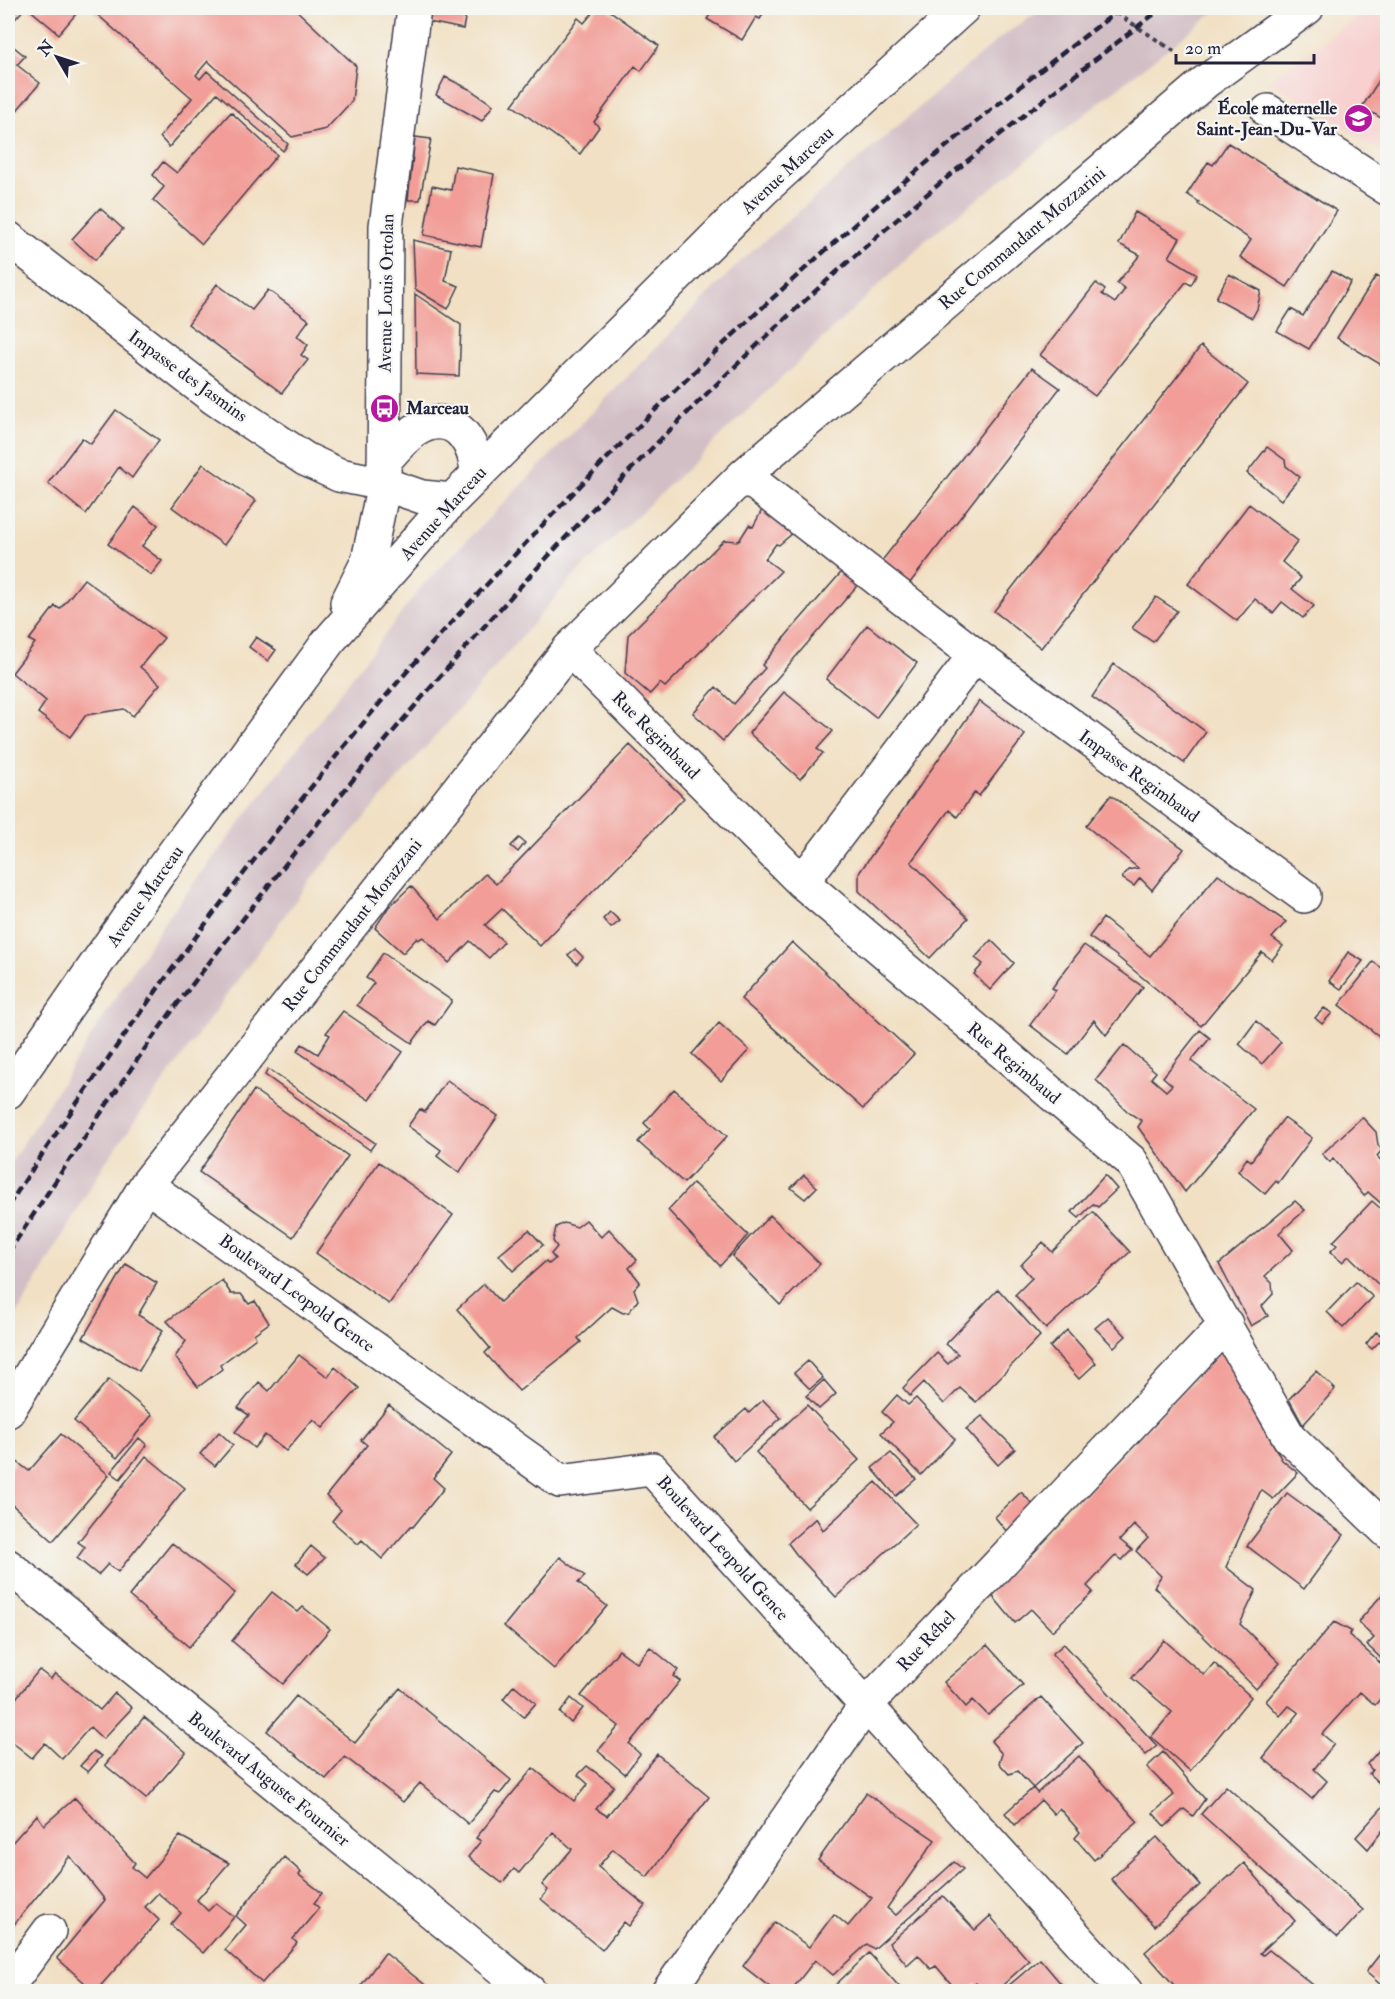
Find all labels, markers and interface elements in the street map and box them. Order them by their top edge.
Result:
north arrow [27,27,87,87]
scale bar [1176,27,1314,65]
text: N [33,36,59,61]
text: 20 m [1185,37,1221,60]
place label: École maternelle Saint-Jean-Du-Var [1196,96,1337,141]
school or university icon: École maternelle Saint-Jean-Du-Var [1342,102,1374,134]
street label: Avenue Marceau [735,121,839,220]
street label: Rue Commandant Mozzarini [934,162,1111,315]
street label: Avenue Louis Ortolan [374,213,399,374]
street label: Impasse des Jasmins [123,325,252,428]
bus stop icon: Marceau [369,392,401,424]
place label: Marceau [405,397,470,420]
street label: Avenue Marceau [394,462,492,566]
street label: Rue Regimbaud [607,686,705,784]
street label: Impasse Regimbaud [1074,725,1204,828]
street label: Rue Commandant Morazzani [278,834,427,1017]
street label: Avenue Marceau [101,841,189,952]
street label: Rue Regimbaud [962,1017,1065,1109]
street label: Boulevard Leopold Gence [214,1229,379,1358]
street label: Boulevard Leopold Gence [652,1471,794,1626]
street label: Rue Réhel [892,1606,961,1677]
street label: Boulevard Auguste Fournier [183,1707,355,1852]

